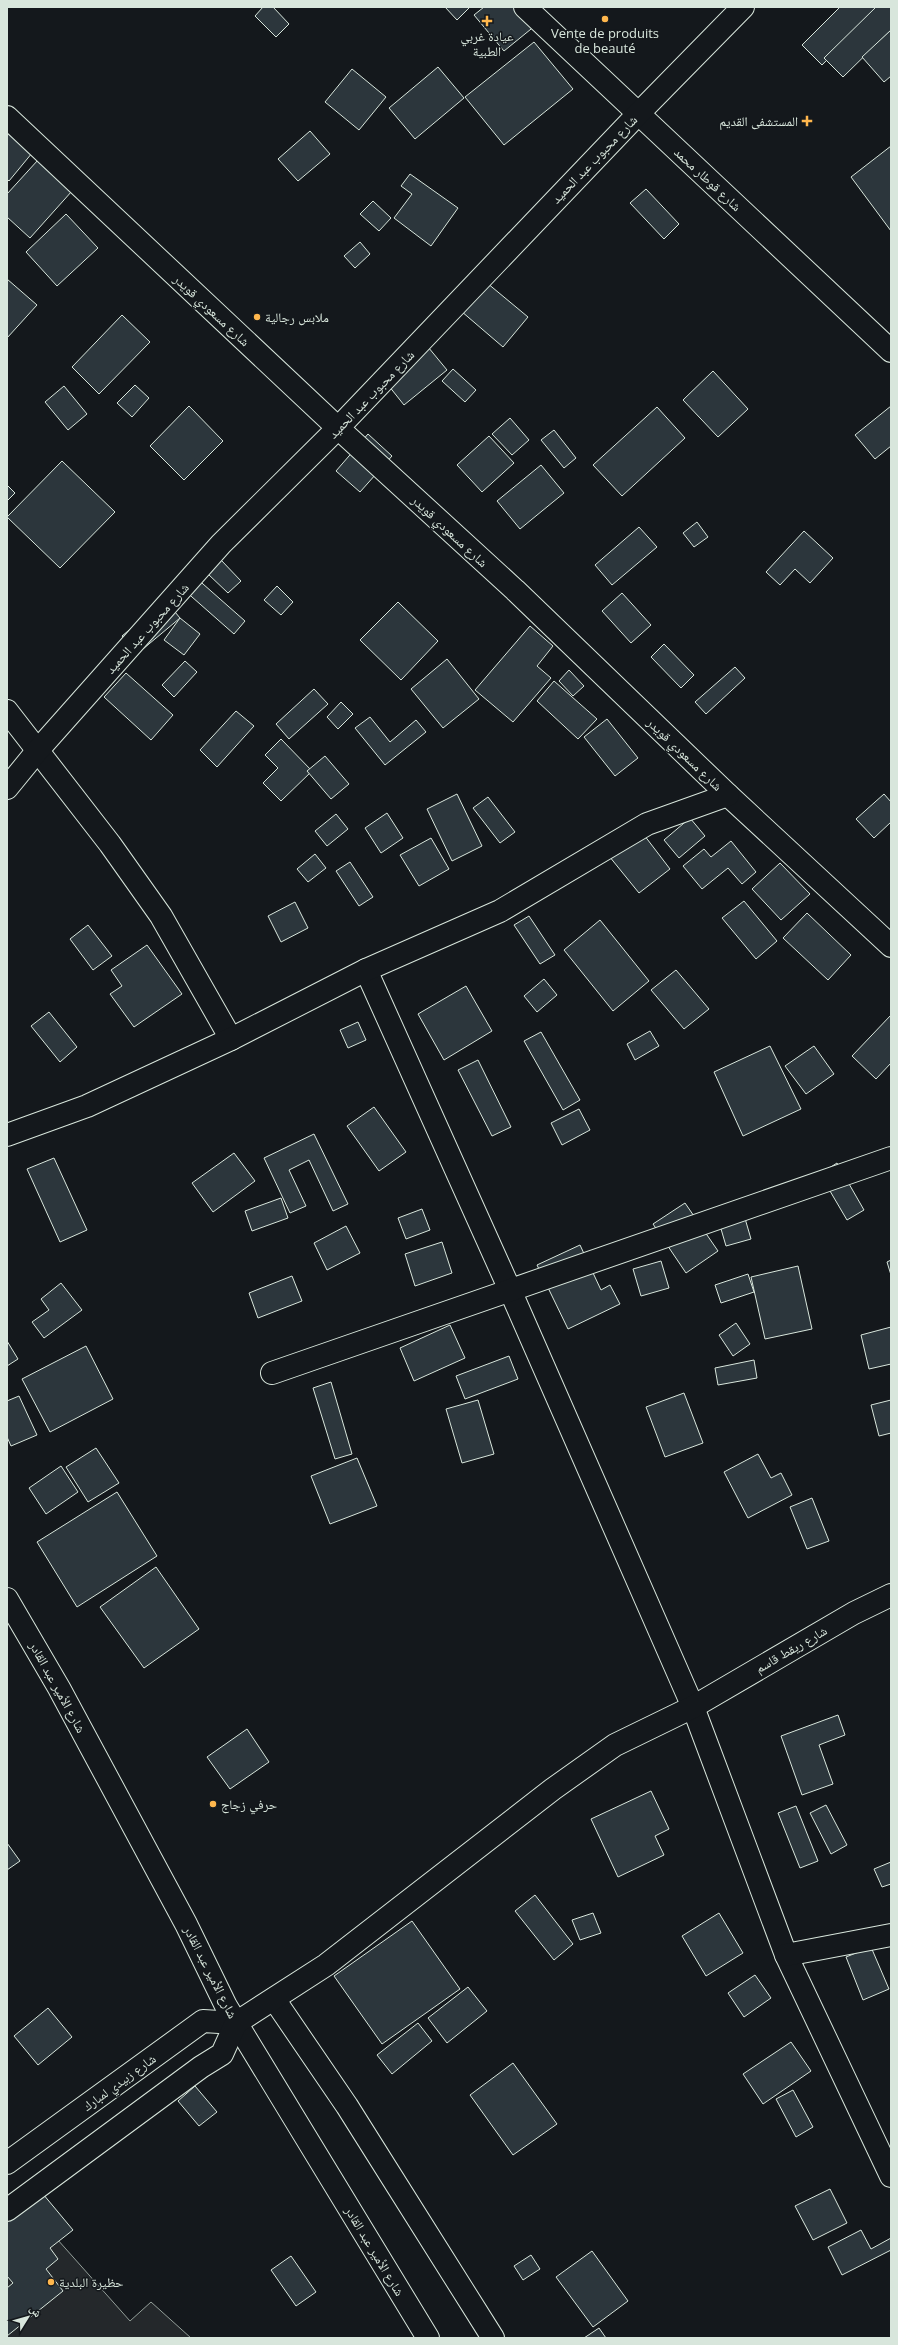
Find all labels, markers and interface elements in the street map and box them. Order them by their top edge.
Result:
marker: Vente de produits de beauté [600,14,610,24]
marker: عيادة غربي الطبية [481,15,493,27]
place label: Vente de produits de beauté [551,24,659,57]
place label: عيادة غربي الطبية [461,27,514,60]
street label: شارع محبوب عبد الحميد [547,111,642,208]
place label: المستشفى القديم [719,112,798,130]
marker: المستشفى القديم [801,115,813,127]
street label: شارع قوطار محمد [670,143,746,216]
street label: شارع مسعودي قويدر [168,269,254,352]
place label: ملابس رجالية [265,308,329,326]
marker: ملابس رجالية [252,312,262,322]
street label: شارع محبوب عبد الحميد [324,346,419,443]
street label: شارع مسعودي قويدر [406,490,492,573]
street label: شارع محبوب عبد الحميد [101,579,193,678]
street label: شارع مسعودي قويدر [641,713,727,796]
street label: شارع ريقط قاسم [752,1621,831,1678]
street label: شارع الأمير عبد القادر [24,1637,91,1736]
place label: حرفي زجاج [221,1795,277,1815]
marker: حرفي زجاج [208,1799,218,1809]
street label: شارع الأمير عبد القادر [179,1922,242,2022]
street label: شارع زبيدي لمبارك [79,2049,161,2117]
street label: شارع الأمير عبد القادر [340,2202,409,2300]
place label: حظيرة البلدية [59,2273,123,2291]
marker: حظيرة البلدية [46,2277,56,2287]
north arrow [8,2297,48,2337]
text: ش [26,2302,46,2321]

